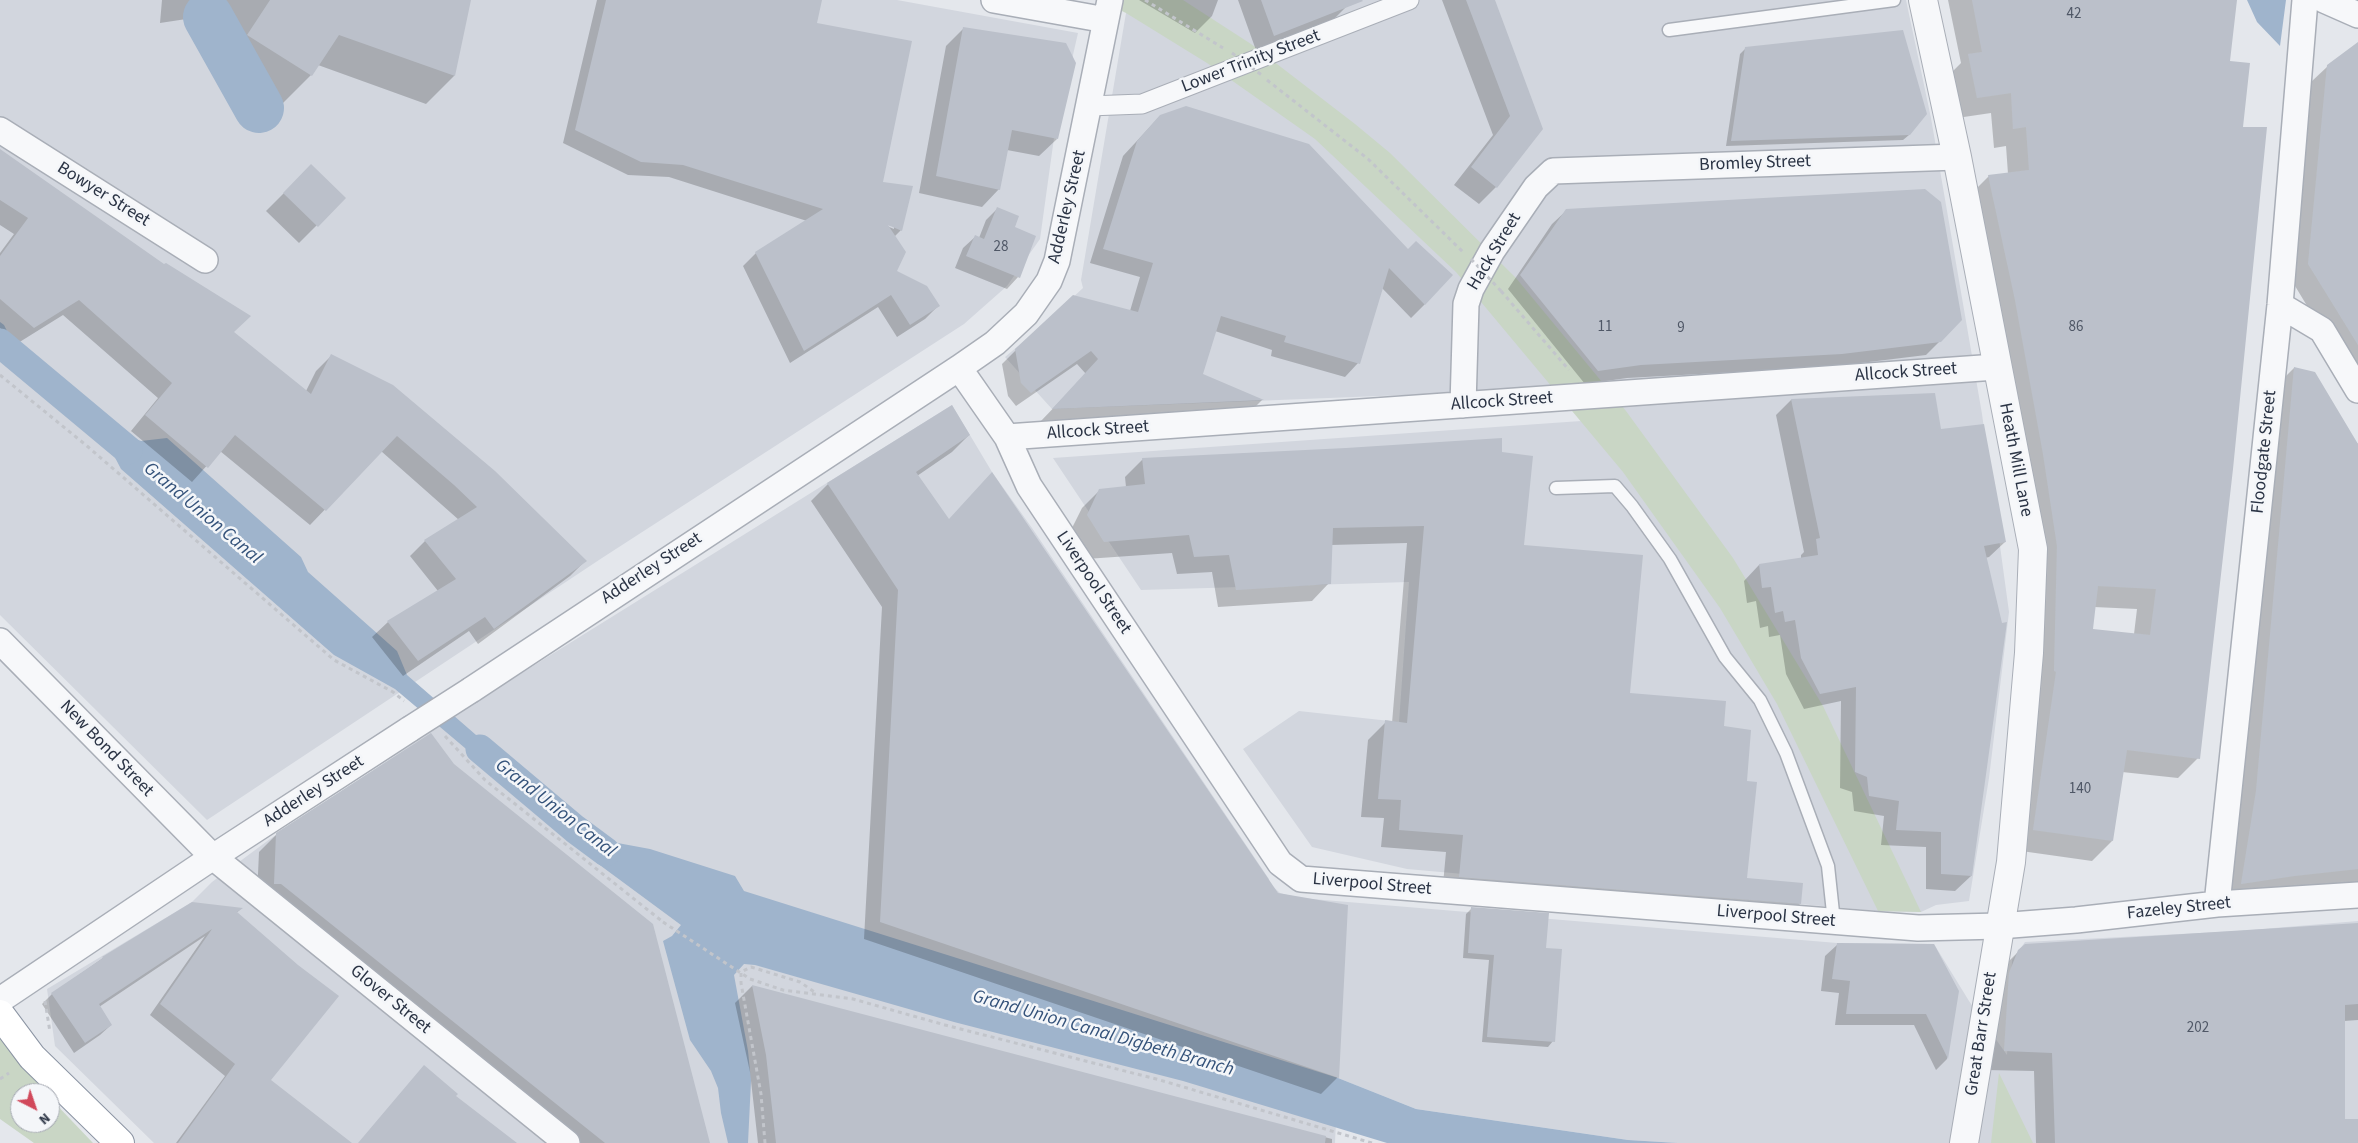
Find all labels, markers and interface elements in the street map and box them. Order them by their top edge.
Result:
house number: 42 [2067,6,2081,24]
street label: Lower Trinity Street [1179,26,1323,98]
street label: Adderley Street [1044,148,1092,266]
street label: Bromley Street [1699,151,1811,177]
street label: Bowyer Street [53,158,153,232]
street label: Hack Street [1463,209,1527,295]
house number: 28 [994,239,1008,257]
house number: 11 [1598,319,1612,337]
house number: 86 [2069,319,2083,337]
house number: 9 [1677,320,1685,338]
street label: Allcock Street [1854,359,1958,387]
street label: Allcock Street [1450,388,1554,416]
street label: Floodgate Street [2248,389,2282,515]
street label: Heath Mill Lane [1993,401,2037,519]
street label: Allcock Street [1046,417,1150,445]
water label: Grand Union Canal [138,458,266,570]
street label: Liverpool Street [1051,527,1135,639]
street label: Adderley Street [598,528,706,610]
street label: New Bond Street [54,696,158,802]
street label: Adderley Street [260,751,368,833]
water label: Grand Union Canal [490,755,620,863]
house number: 140 [2069,781,2091,799]
street label: Liverpool Street [1312,869,1432,901]
street label: Fazeley Street [2126,893,2232,925]
street label: Liverpool Street [1716,901,1836,933]
street label: Glover Street [345,961,435,1039]
street label: Great Barr Street [1962,970,2002,1098]
water label: Grand Union Canal Digbeth Branch [970,986,1236,1082]
house number: 202 [2187,1020,2209,1038]
north arrow [10,1083,60,1133]
text: N [34,1108,54,1129]

